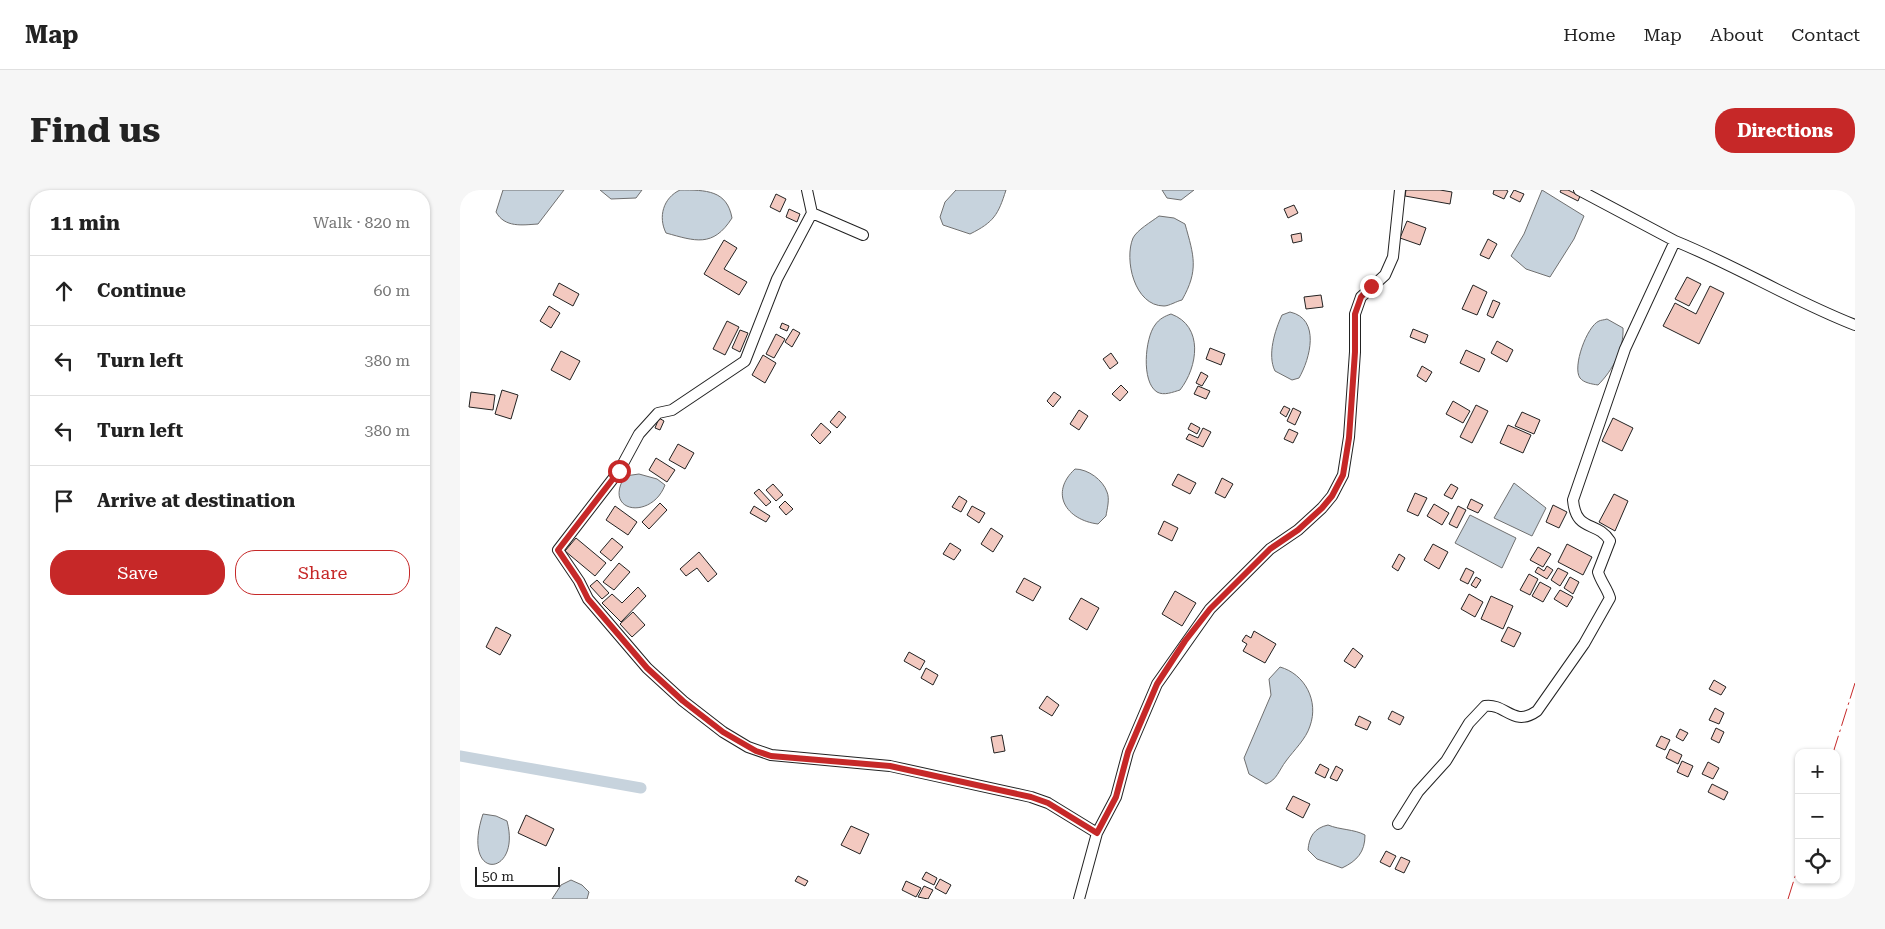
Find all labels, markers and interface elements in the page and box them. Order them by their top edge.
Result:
text: Map [25,21,79,49]
text: Home [1563,24,1615,45]
text: Map [1643,24,1682,45]
text: About [1710,24,1763,45]
text: Contact [1791,24,1860,45]
button: Directions [1715,108,1855,153]
text: Find us [30,110,160,151]
text: 11 min [50,211,120,235]
text: Walk · 820 m [313,213,410,232]
route end [1360,275,1383,298]
icon: ahead [50,277,78,305]
text: Continue [97,279,186,302]
text: 60 m [373,281,410,300]
icon: left [50,347,78,375]
text: Turn left [97,349,183,372]
text: 380 m [364,351,410,370]
icon: left [50,417,78,445]
text: Turn left [97,419,183,442]
text: 380 m [364,421,410,440]
route start [608,460,631,483]
icon: arrive [50,487,78,515]
text: Arrive at destination [97,489,295,512]
button: Save [50,550,225,595]
button: Share [235,550,410,595]
map controls [1795,749,1840,884]
button: + [1795,749,1840,794]
button: − [1795,794,1840,839]
button: locate [1795,839,1840,884]
scale bar [475,864,560,887]
text: 50 m [482,868,514,884]

